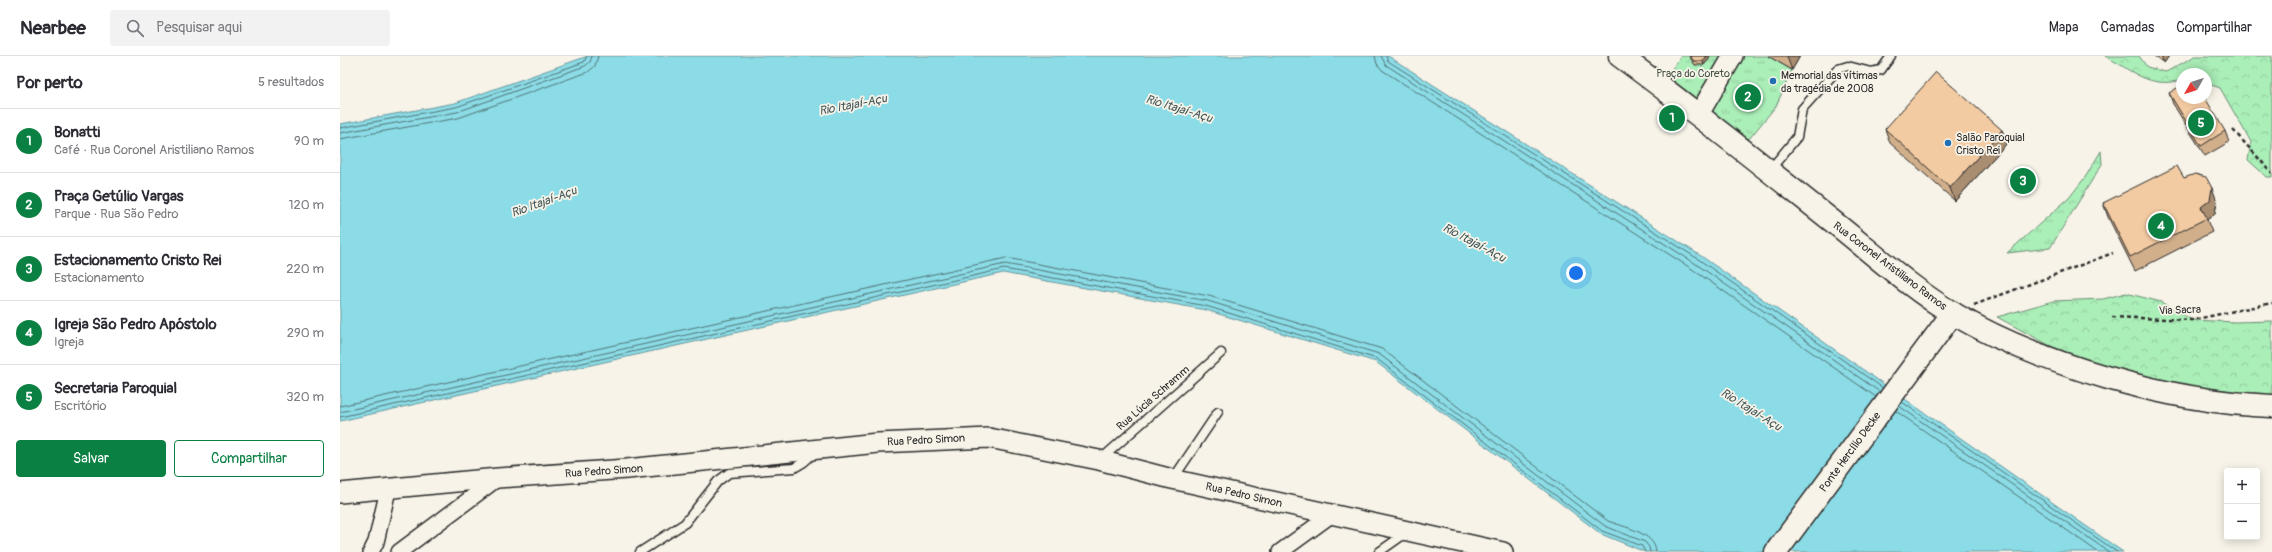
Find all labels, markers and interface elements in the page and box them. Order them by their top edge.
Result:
search box [110,10,390,46]
text: Nearbee [20,16,86,40]
icon: search [124,17,146,39]
text: Pesquisar aqui [156,18,242,37]
text: Mapa [2049,19,2078,36]
text: Camadas [2100,19,2154,36]
text: Compartilhar [2176,19,2252,36]
park label: Praça do Coreto [1656,67,1730,80]
north arrow [2176,68,2212,104]
place label: Memorial das vítimas da tragédia de 2008 [1781,69,1878,95]
text: Por perto [16,72,83,93]
text: 5 resultados [258,74,324,90]
marker: Memorial das vítimas da tragédia de 2008 [1768,76,1778,86]
pin: 2 [1735,82,1761,112]
water label: Rio Itajaí-Açu [818,91,889,119]
water label: Rio Itajaí-Açu [1144,92,1215,127]
pin: 1 [1659,103,1685,133]
pin: 5 [2188,108,2214,138]
text: Bonatti [54,123,100,142]
place label: Salão Paroquial Cristo Rei [1956,131,2025,157]
text: 1 [26,133,32,149]
text: 90 m [294,133,324,149]
marker: Salão Paroquial Cristo Rei [1943,138,1953,148]
text: Café · Rua Coronel Aristiliano Ramos [54,142,254,158]
pin: 3 [2010,166,2036,196]
water label: Rio Itajaí-Açu [509,183,580,221]
text: Praça Getúlio Vargas [54,187,184,206]
text: 2 [25,197,33,213]
text: 120 m [288,197,324,213]
text: Parque · Rua São Pedro [54,206,179,222]
pin: 4 [2148,211,2174,241]
street label: Rua Coronel Aristiliano Ramos [1831,219,1949,313]
water label: Rio Itajaí-Açu [1440,220,1509,266]
text: Estacionamento Cristo Rei [54,251,221,270]
text: 3 [25,261,33,277]
text: 220 m [286,261,324,277]
your location [1566,263,1586,283]
text: Estacionamento [54,270,144,286]
street label: Via Sacra [2159,303,2201,317]
text: Igreja São Pedro Apóstolo [54,315,217,334]
text: 4 [25,325,33,341]
text: 290 m [287,325,324,341]
text: Igreja [54,334,84,350]
street label: Rua Lúcia Schramm [1114,363,1192,433]
text: Secretaria Paroquial [54,379,177,398]
water label: Rio Itajaí-Açu [1718,385,1785,435]
text: 5 [25,389,33,405]
text: 320 m [286,389,324,405]
text: Escritório [54,398,106,414]
street label: Ponte Hercílio Decke [1817,409,1884,494]
street label: Rua Pedro Simon [887,431,965,449]
button: Salvar [16,440,166,477]
button: Compartilhar [174,440,324,477]
street label: Rua Pedro Simon [565,462,643,480]
map controls [2224,468,2260,540]
button: + [2224,468,2260,504]
street label: Rua Pedro Simon [1204,480,1284,510]
button: − [2224,504,2260,540]

